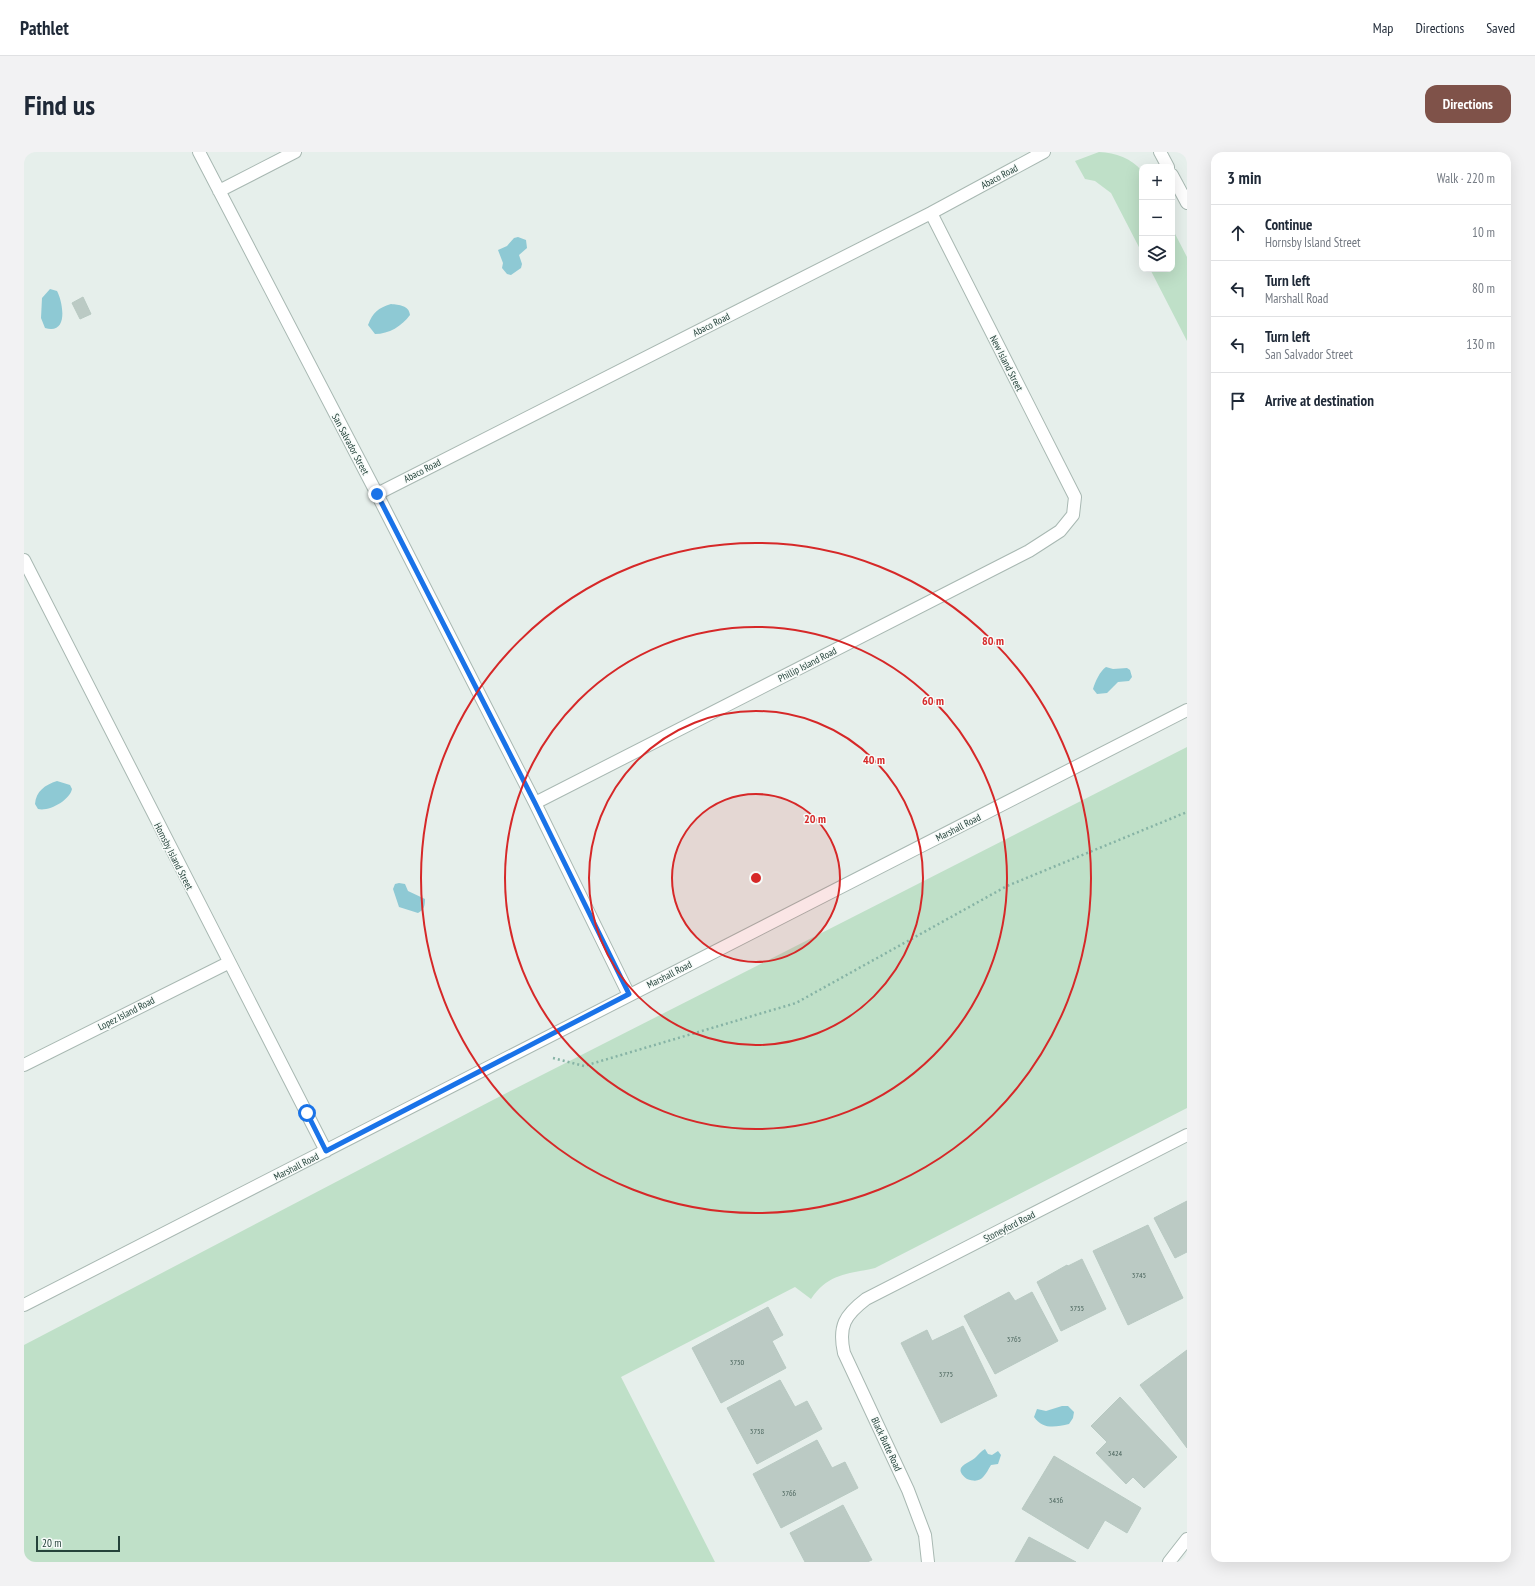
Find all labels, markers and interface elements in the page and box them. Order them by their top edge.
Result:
text: Pathlet [20,16,69,40]
text: Map [1373,19,1393,37]
text: Directions [1415,19,1464,37]
text: Saved [1486,19,1515,37]
button: Directions [1425,85,1511,123]
text: Find us [24,86,95,123]
street label: Abaco Road [979,161,1020,192]
map controls [1139,164,1175,272]
button: + [1139,164,1175,200]
text: 3 min [1227,167,1261,189]
text: Walk · 220 m [1437,170,1495,187]
button: − [1139,200,1175,236]
text: Continue [1265,215,1312,234]
icon: ahead [1227,222,1249,244]
text: 10 m [1472,224,1495,241]
text: Hornsby Island Street [1265,234,1361,251]
button: layers [1139,236,1175,272]
text: Turn left [1265,271,1310,290]
icon: left [1227,278,1249,300]
text: 80 m [1472,280,1495,297]
text: Marshall Road [1265,290,1328,307]
street label: Abaco Road [690,310,732,339]
text: Turn left [1265,327,1310,346]
street label: New Island Street [987,333,1026,394]
icon: left [1227,334,1249,356]
text: 130 m [1466,336,1495,353]
text: San Salvador Street [1265,346,1353,363]
icon: arrive [1227,390,1249,412]
text: Arrive at destination [1265,391,1374,410]
street label: San Salvador Street [329,411,372,477]
street label: Abaco Road [401,456,443,485]
route end [368,485,386,503]
text: 80 m [982,633,1004,648]
street label: Phillip Island Road [776,644,839,685]
text: 60 m [922,693,944,708]
text: 40 m [863,752,885,767]
text: 20 m [804,811,826,826]
street label: Marshall Road [934,811,983,844]
street label: Hornsby Island Street [151,820,196,892]
centre of rings [749,871,763,885]
street label: Marshall Road [645,958,694,991]
street label: Lopez Island Road [96,994,157,1033]
route start [298,1104,316,1122]
street label: Marshall Road [272,1150,321,1183]
street label: Stoneyford Road [981,1208,1037,1245]
house number: 3745 [1132,1270,1146,1280]
house number: 3755 [1070,1303,1084,1313]
house number: 3765 [1007,1334,1021,1344]
house number: 3750 [730,1357,745,1367]
house number: 3775 [939,1369,953,1379]
street label: Black Butte Road [868,1415,905,1473]
house number: 3758 [750,1426,765,1436]
house number: 3424 [1108,1448,1123,1458]
house number: 3766 [782,1488,797,1498]
house number: 3436 [1049,1495,1064,1505]
scale bar [36,1534,120,1553]
text: 20 m [42,1536,61,1550]

